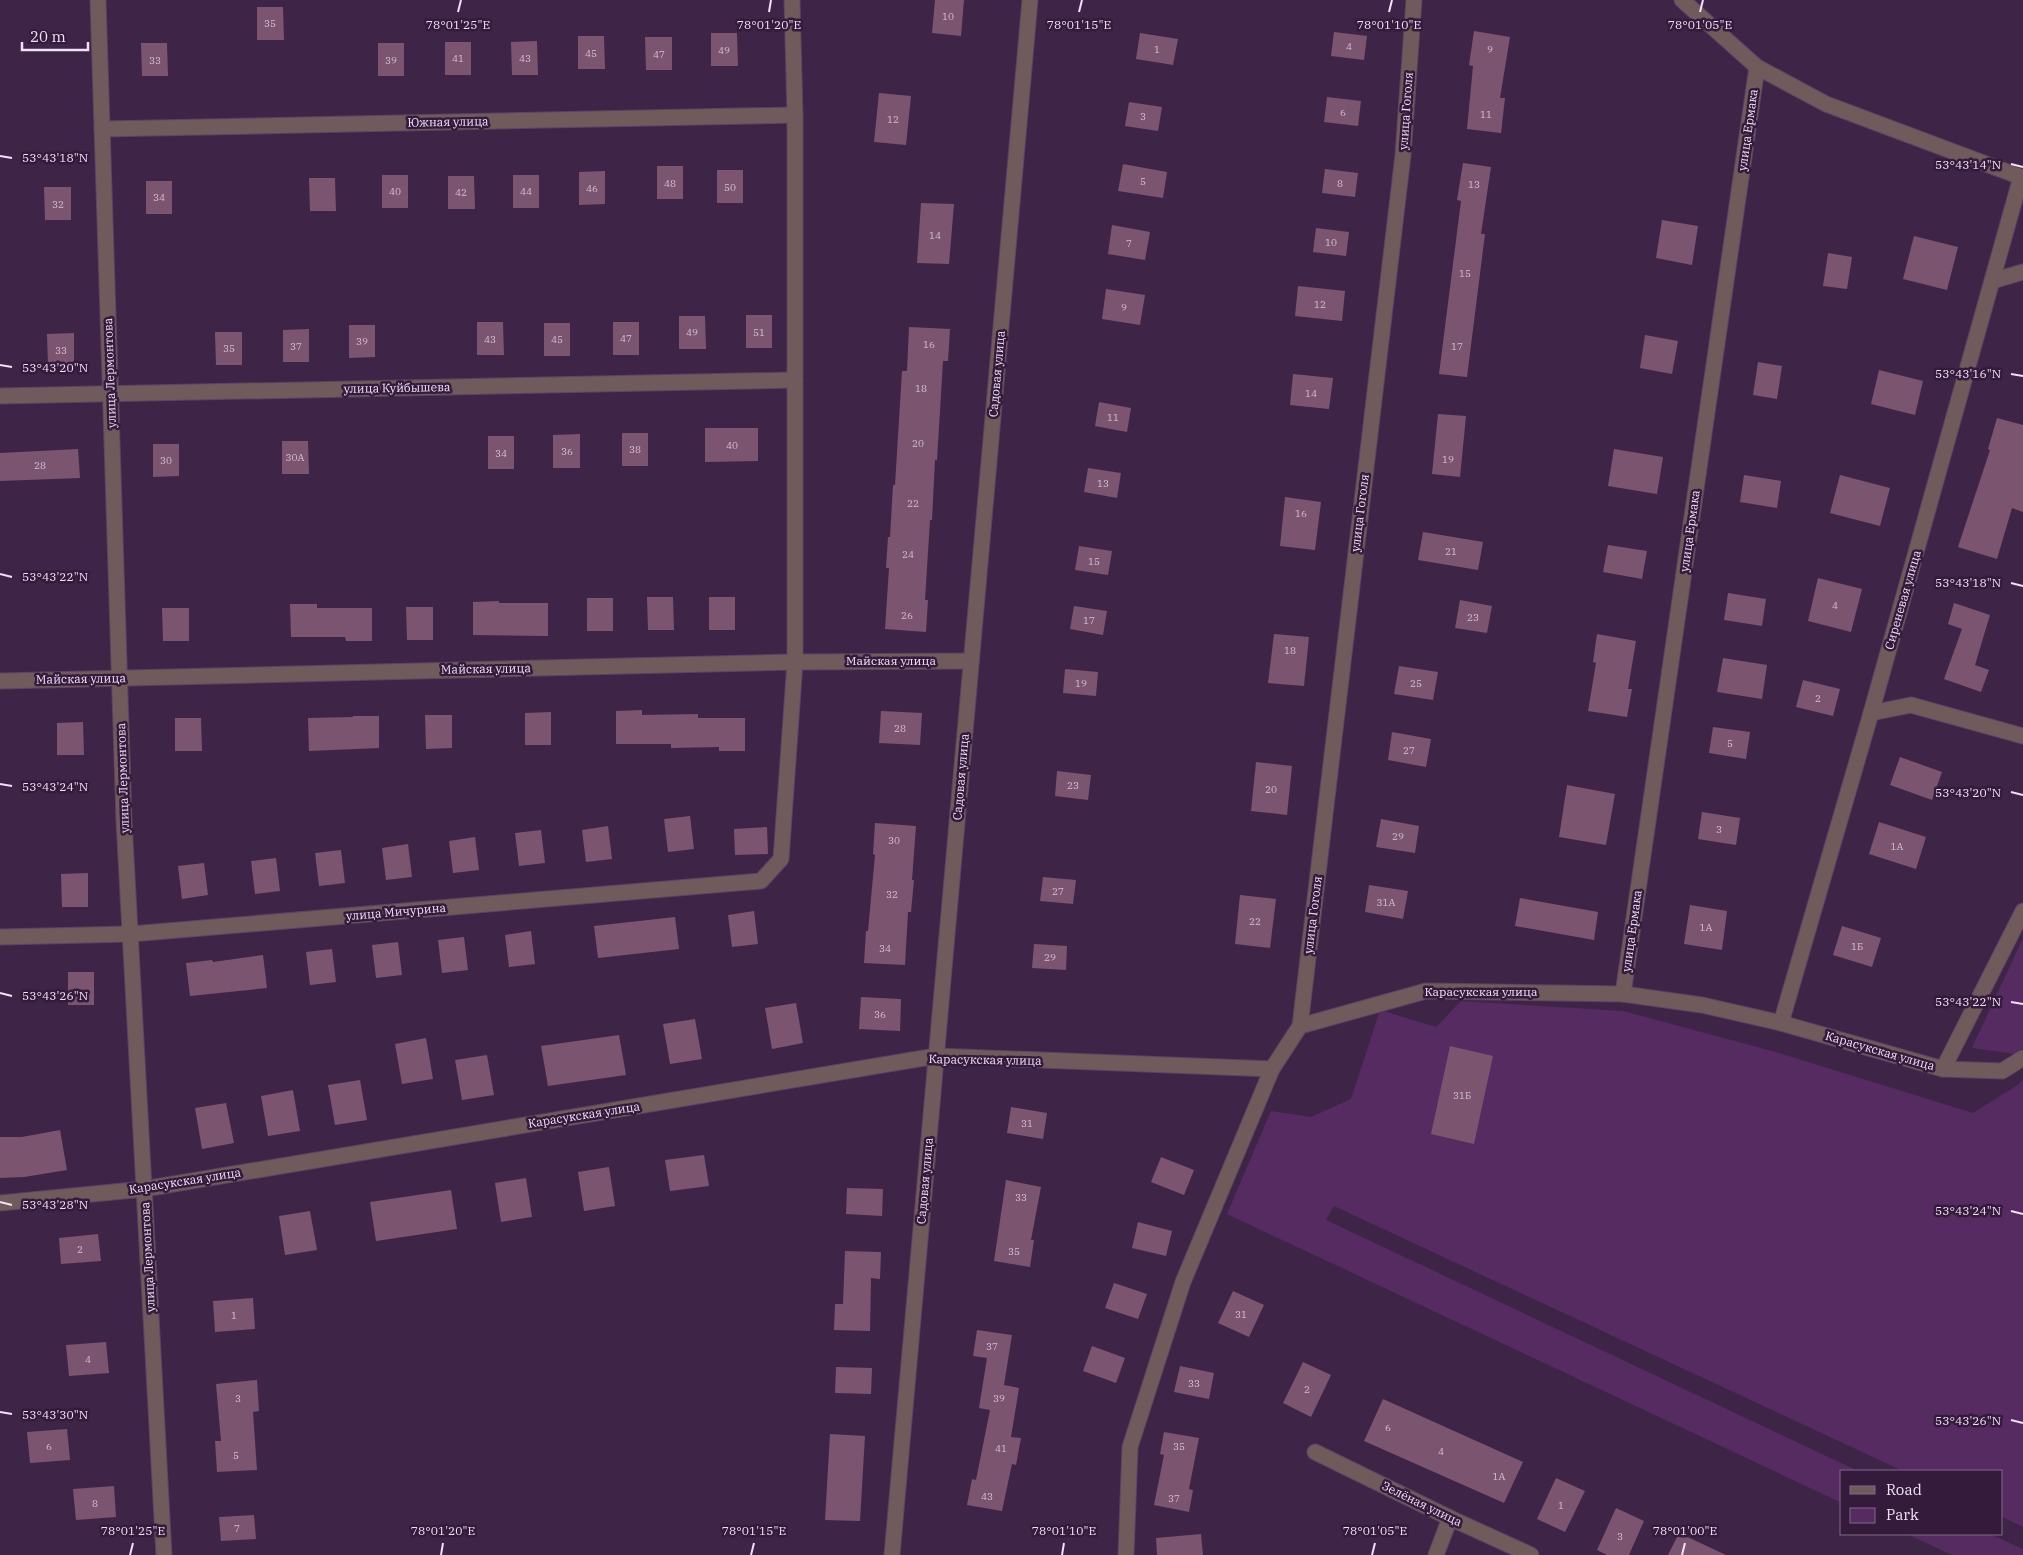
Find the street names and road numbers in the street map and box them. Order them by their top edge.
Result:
street label: улица Гоголя [1395,71,1416,150]
street label: улица Ермака [1734,88,1761,172]
street label: Южная улица [407,113,489,130]
street label: улица Лермонтова [100,317,119,428]
street label: Садовая улица [985,330,1008,418]
street label: улица Куйбышева [343,379,451,396]
street label: улица Гоголя [1347,473,1372,553]
street label: улица Ермака [1676,489,1703,573]
street label: Сиреневая улица [1881,548,1924,651]
street label: Майская улица [846,653,936,668]
street label: Майская улица [441,660,532,677]
street label: Майская улица [36,670,127,687]
street label: улица Лермонтова [113,722,132,833]
street label: Садовая улица [949,733,972,821]
street label: улица Гоголя [1300,875,1325,955]
street label: улица Ермака [1618,889,1645,973]
street label: улица Мичурина [345,900,447,923]
street label: Карасукская улица [1424,984,1538,999]
street label: Карасукская улица [1824,1028,1937,1073]
street label: Карасукская улица [928,1051,1042,1068]
street label: Карасукская улица [527,1098,641,1131]
street label: Садовая улица [913,1137,936,1225]
street label: Карасукская улица [128,1164,242,1197]
street label: улица Лермонтова [137,1201,158,1313]
street label: Зелёная улица [1380,1478,1465,1530]

